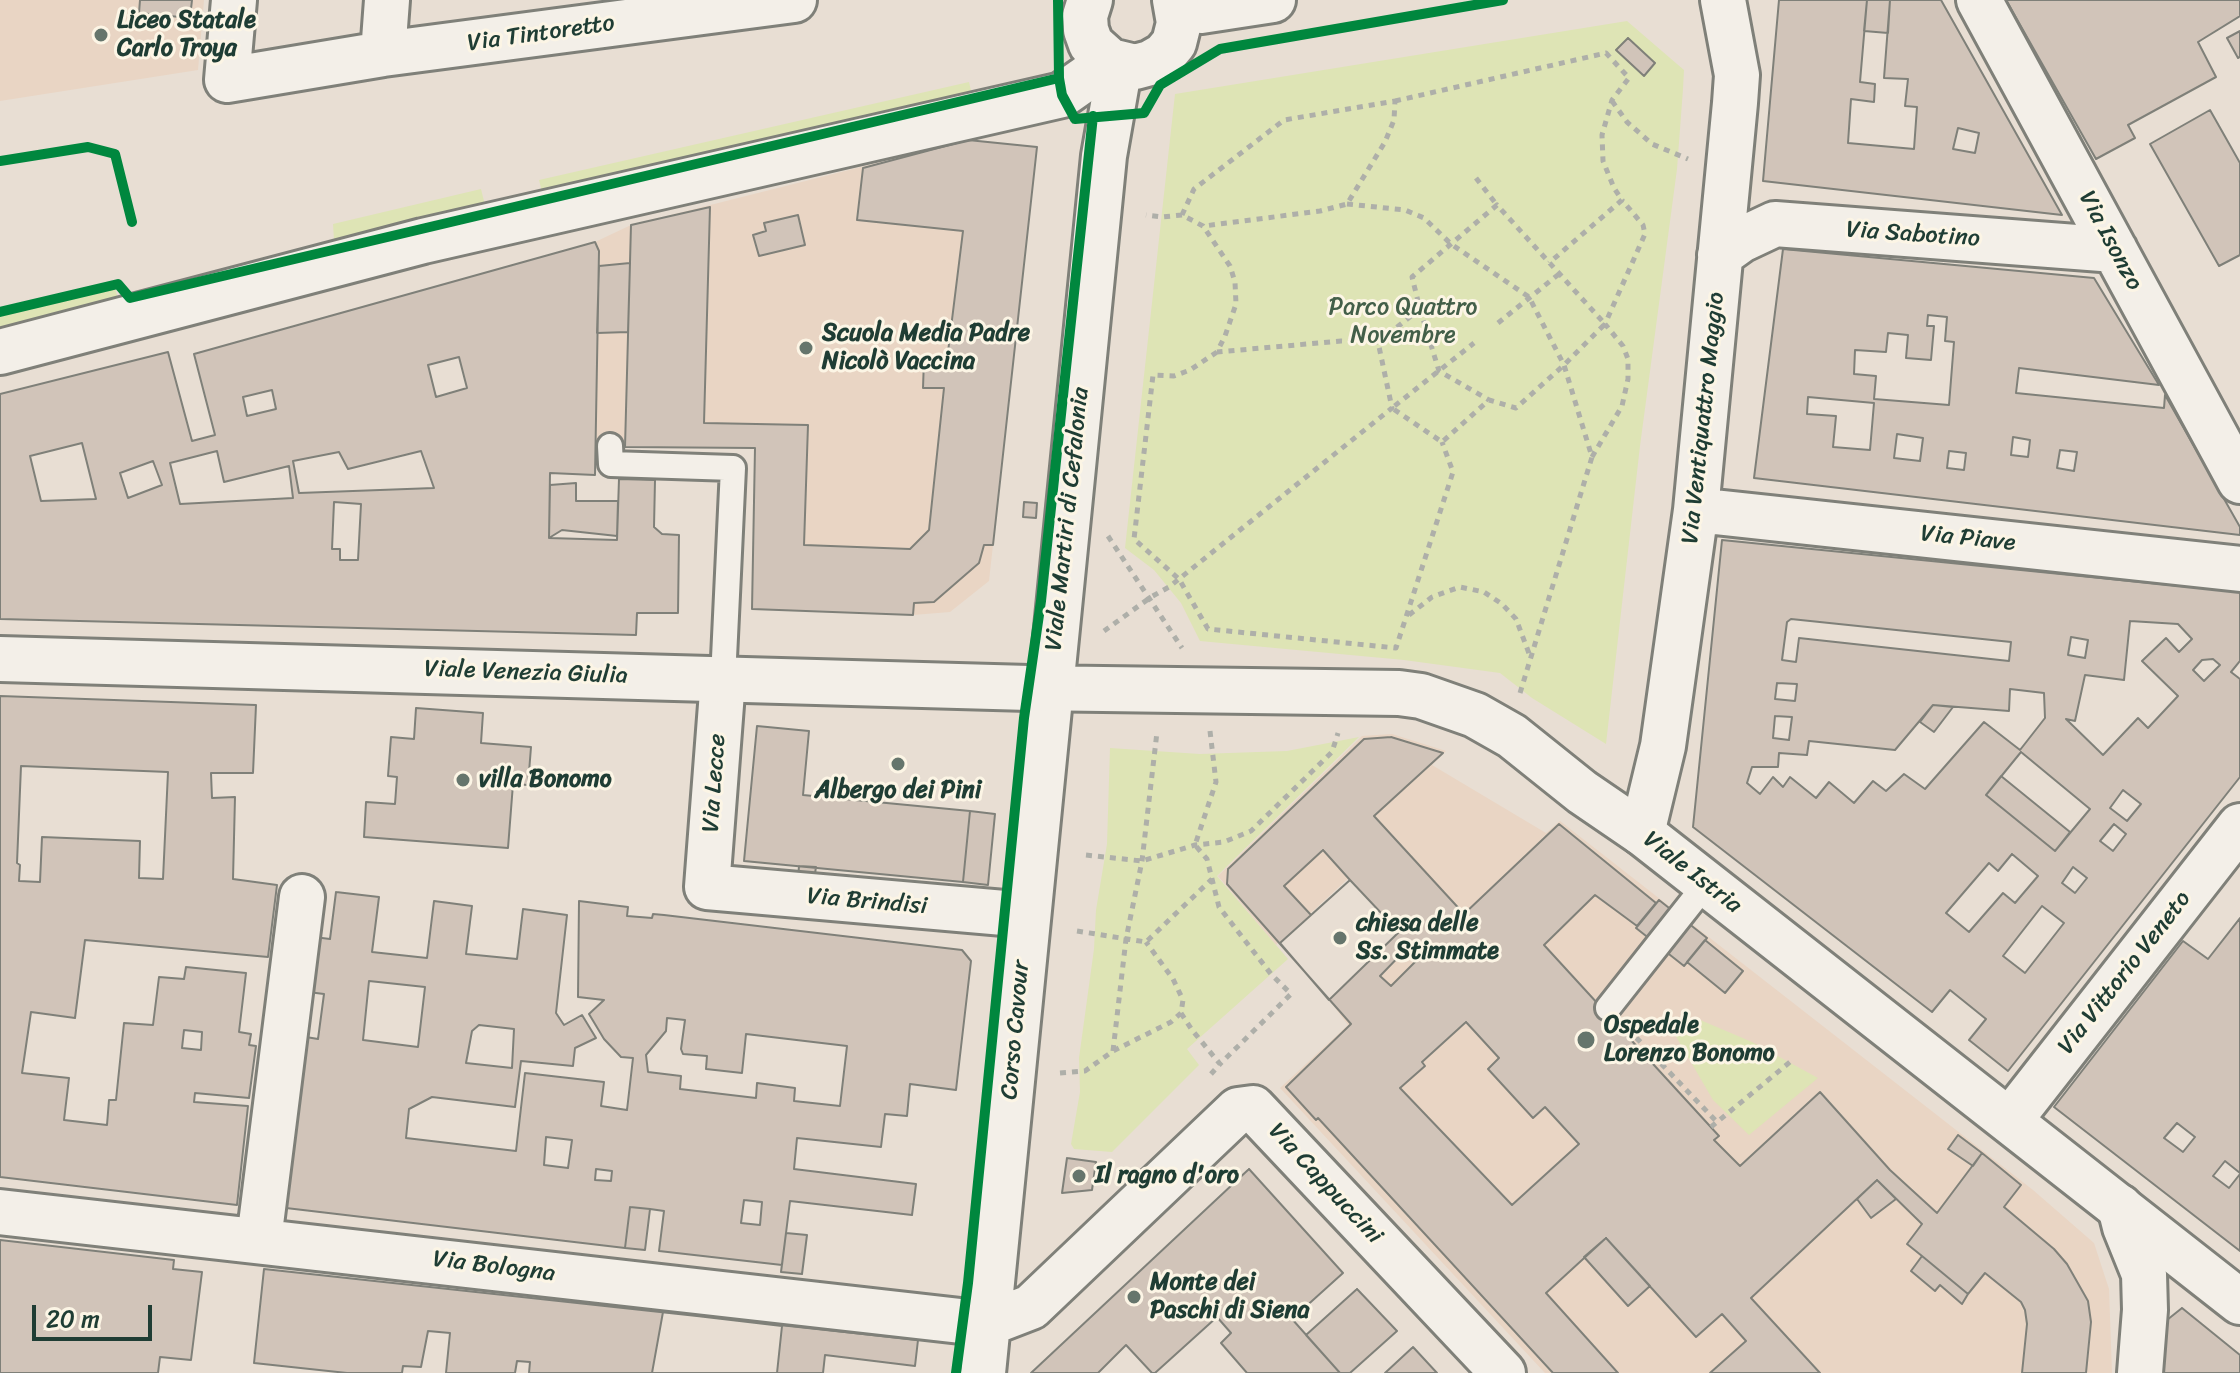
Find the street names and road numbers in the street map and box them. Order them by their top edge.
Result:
street label: Via Tintoretto [466,9,616,59]
street label: Via Isonzo [2072,186,2148,296]
street label: Via Sabotino [1845,216,1981,254]
street label: Via Ventiquattro Maggio [1676,291,1732,545]
street label: Viale Martiri di Cefalonia [1040,386,1096,652]
street label: Via Piave [1919,520,2017,558]
street label: Viale Venezia Giulia [424,655,628,691]
street label: Via Lecce [697,733,733,833]
street label: Viale Istria [1637,826,1747,920]
street label: Via Brindisi [806,882,928,922]
street label: Via Vittorio Veneto [2052,886,2198,1060]
street label: Corso Cavour [996,959,1036,1101]
street label: Via Cappuccini [1262,1118,1388,1250]
street label: Via Bologna [431,1245,557,1289]

